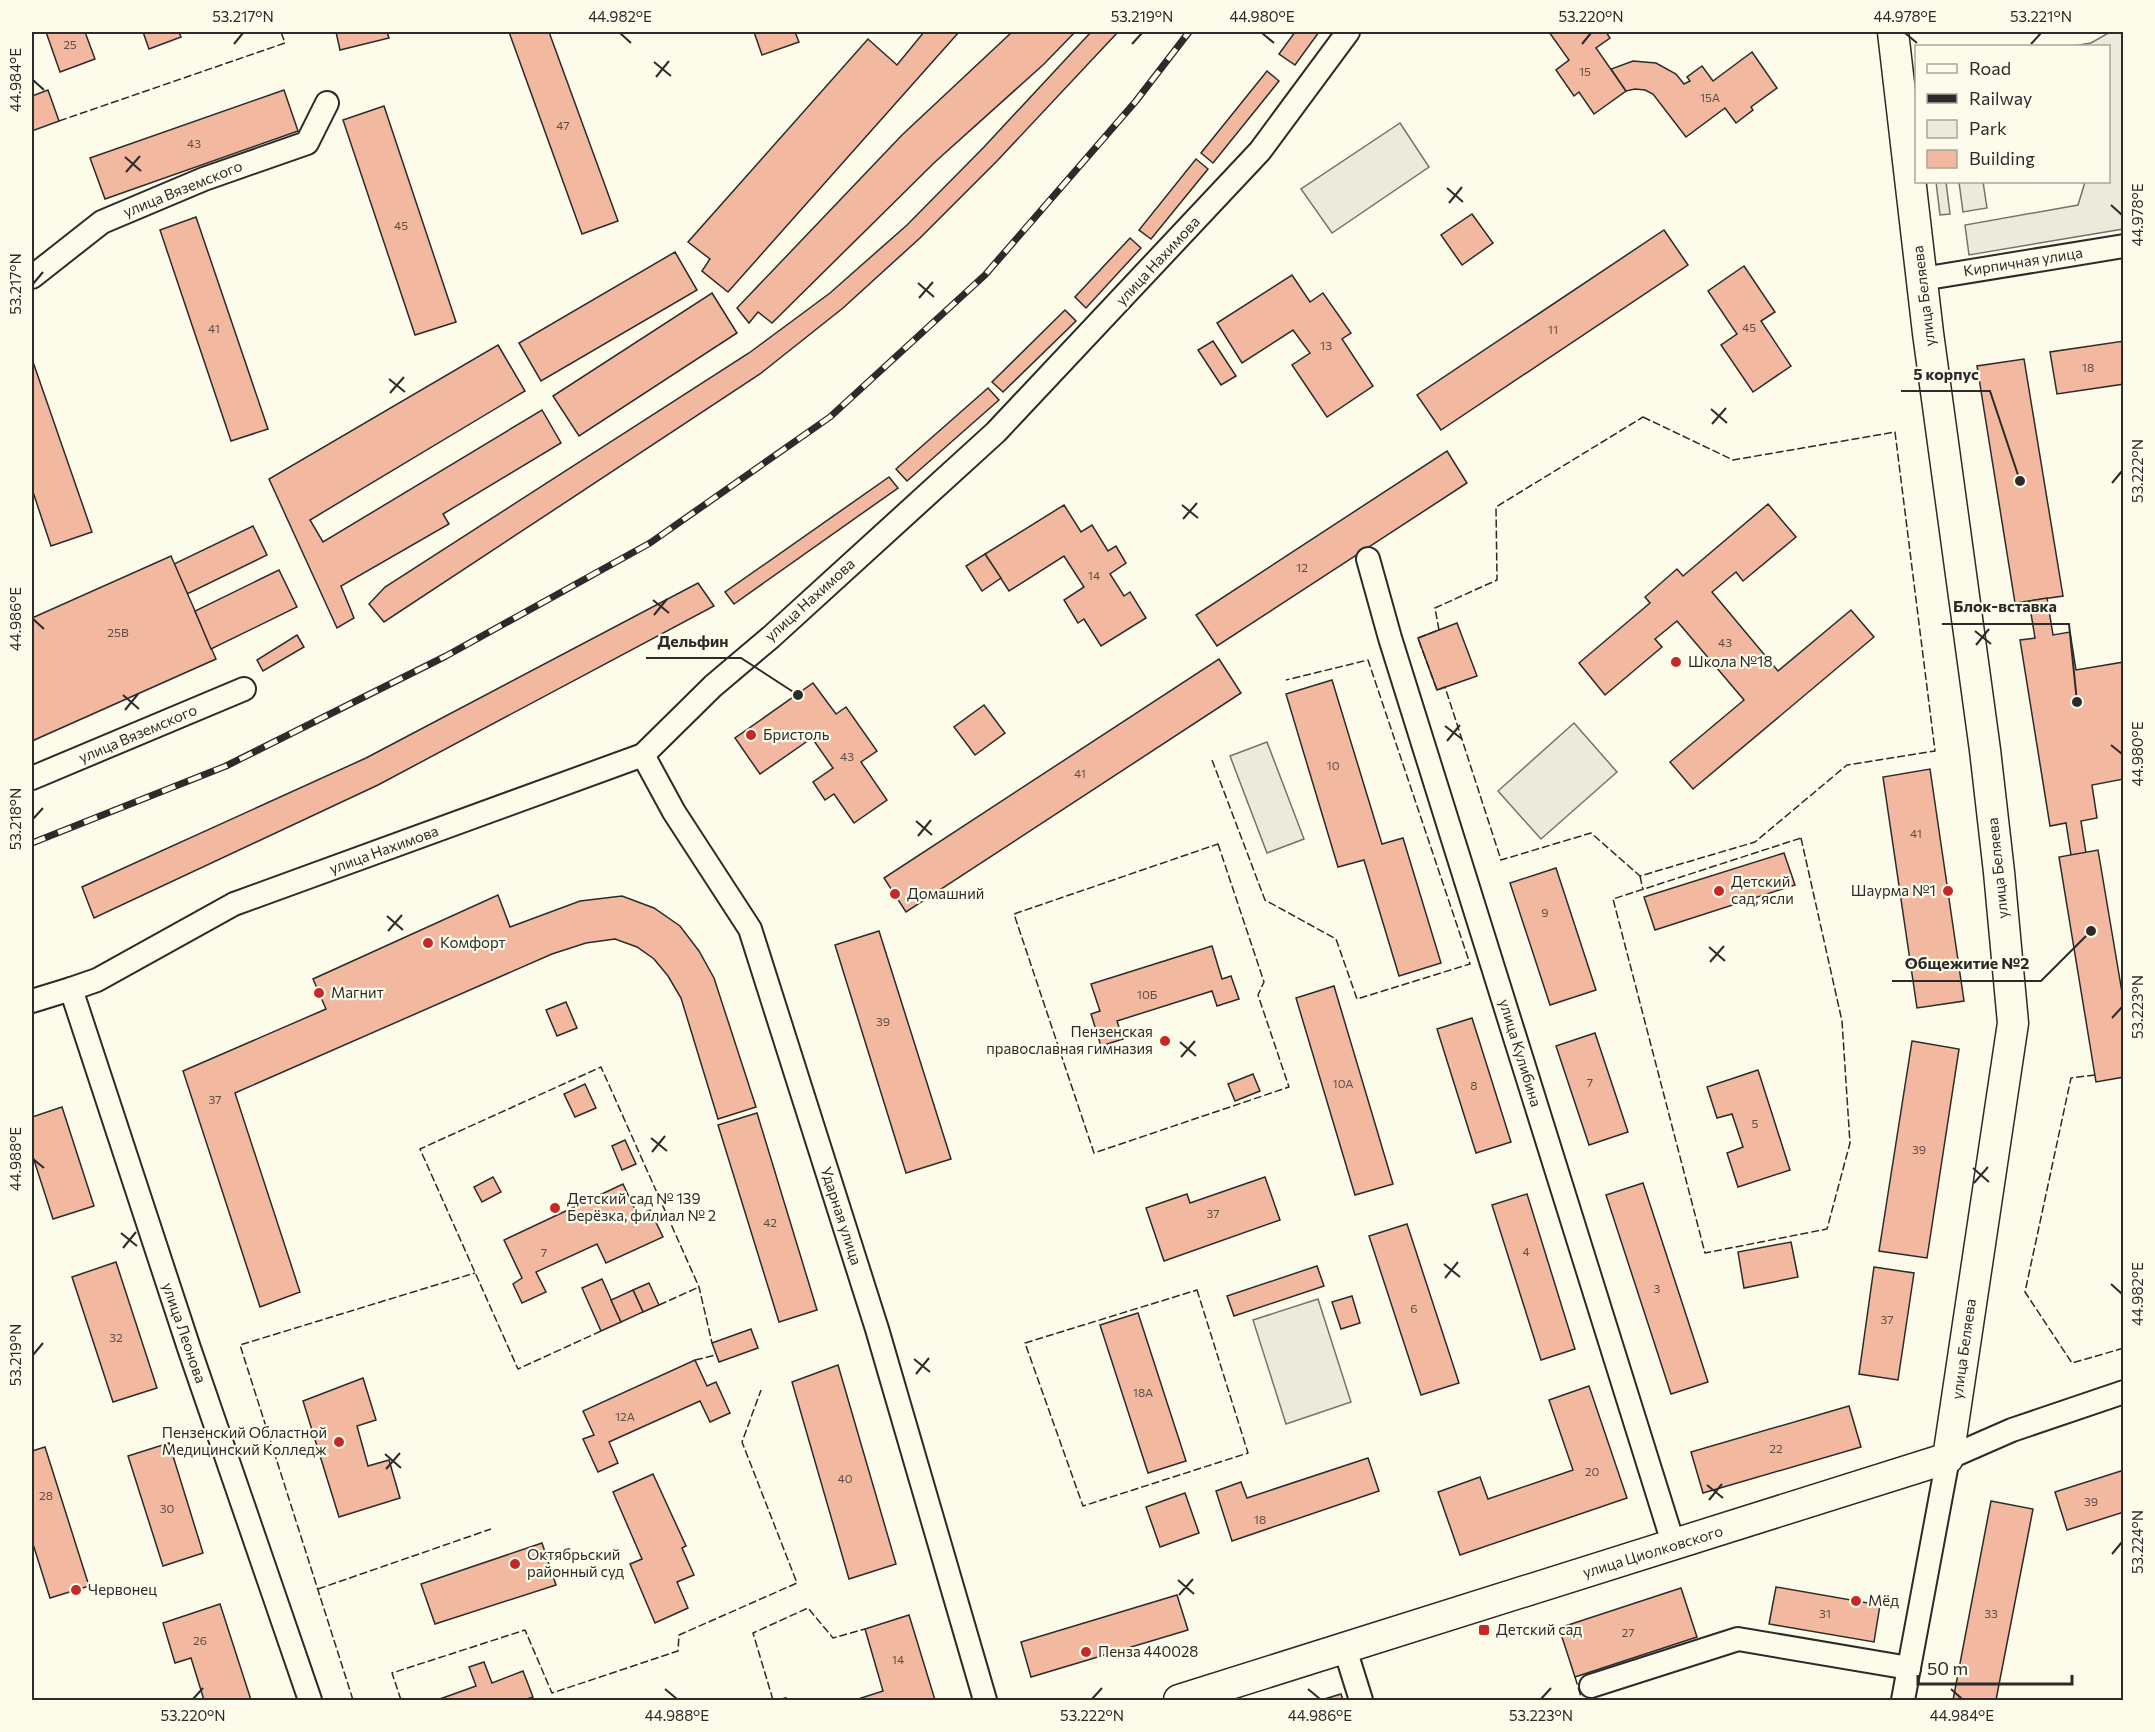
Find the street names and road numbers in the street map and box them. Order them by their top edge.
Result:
street label: улица Вяземского [120,156,245,220]
street label: улица Нахимова [1112,212,1203,308]
street label: Кирпичная улица [1962,243,2084,279]
street label: улица Беляева [1908,245,1938,348]
street label: улица Нахимова [761,554,858,644]
street label: улица Вяземского [76,700,200,766]
street label: улица Беляева [1983,817,2011,919]
street label: улица Нахимова [327,821,441,877]
street label: улица Кулибина [1496,997,1546,1109]
street label: Ударная улица [818,1164,866,1267]
street label: улица Леонова [159,1280,211,1385]
street label: улица Беляева [1947,1297,1979,1400]
street label: улица Циолковского [1580,1521,1725,1581]

